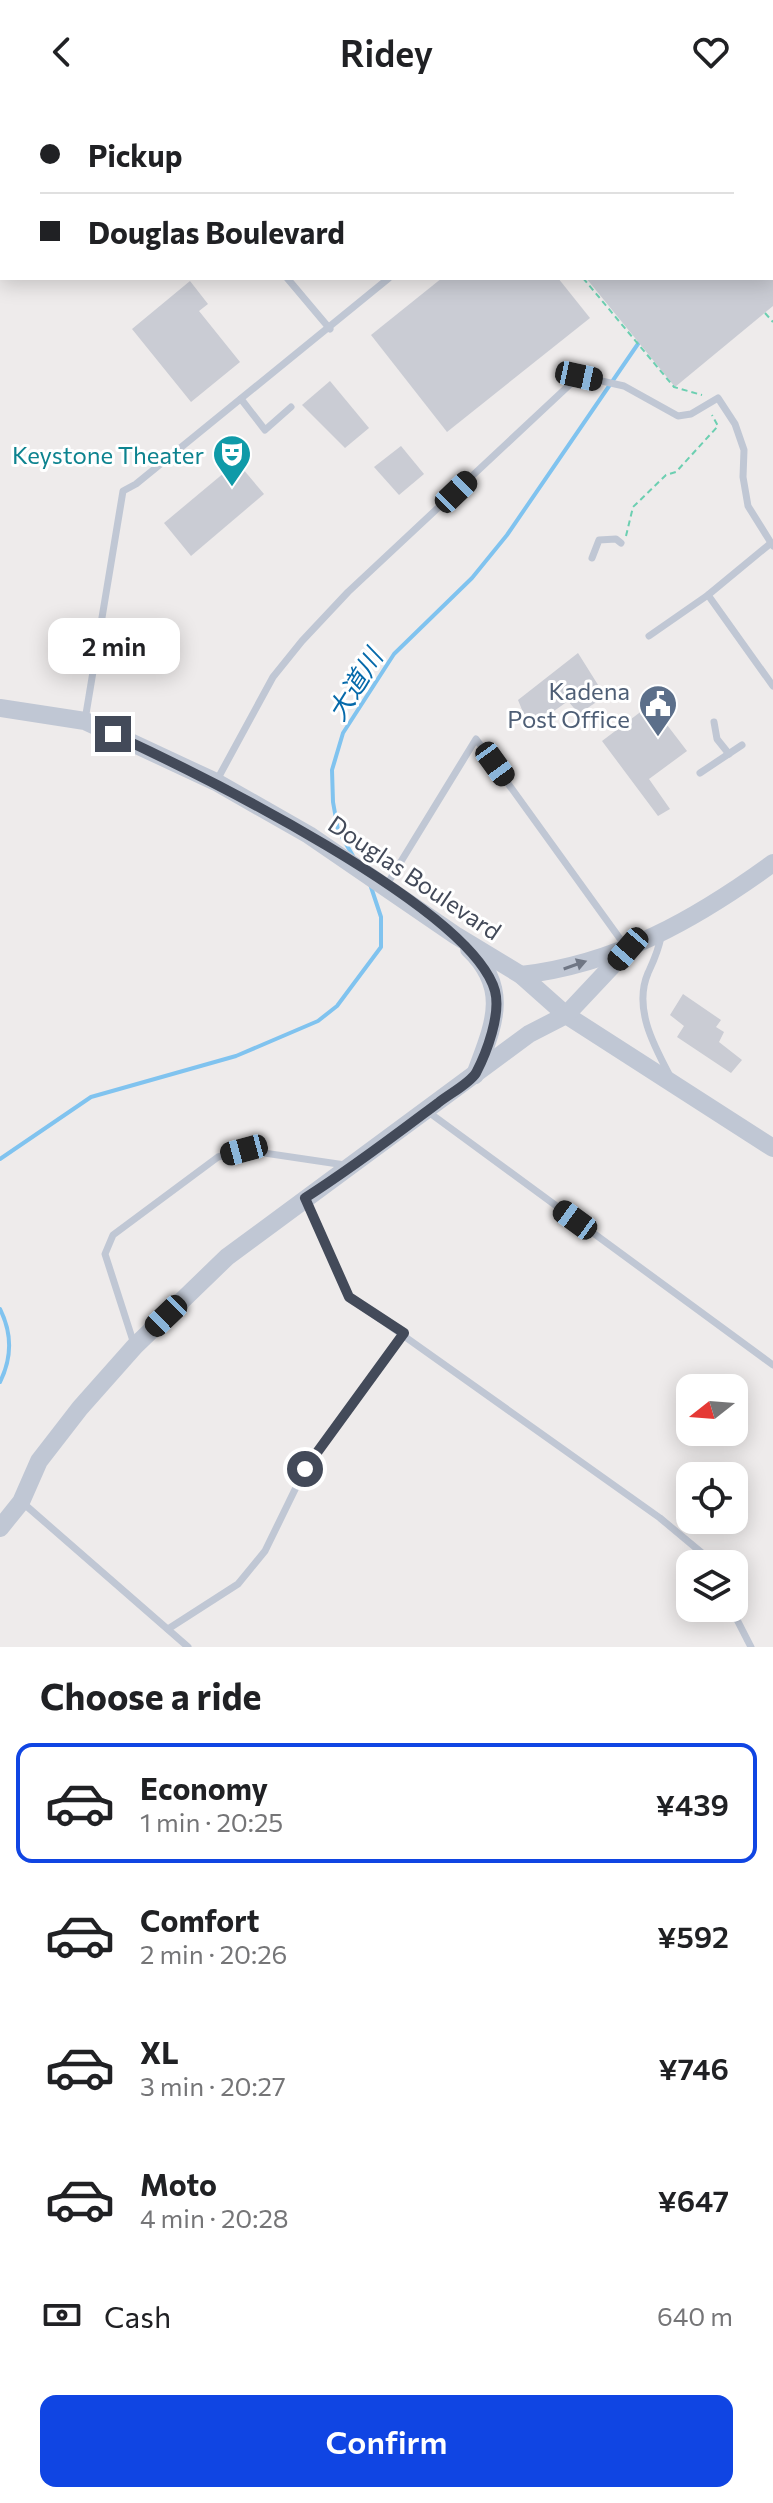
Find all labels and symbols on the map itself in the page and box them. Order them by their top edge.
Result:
car [553,359,605,393]
theatre icon: Keystone Theater [211,433,253,488]
place label: Keystone Theater [12,440,204,469]
car [430,467,482,517]
callout: 2 min [47,618,179,674]
water label: 大道川 [320,640,389,725]
place label: Kadena Post Office [507,676,630,733]
public building icon: Kadena Post Office [637,683,679,738]
route end [95,716,131,752]
car [471,738,519,790]
street label: Douglas Boulevard [323,809,507,945]
car [603,923,653,975]
one-way arrow [563,959,587,971]
car [218,1132,270,1168]
car [549,1196,601,1244]
car [140,1291,192,1341]
north arrow [676,1374,748,1446]
route start [287,1451,323,1487]

